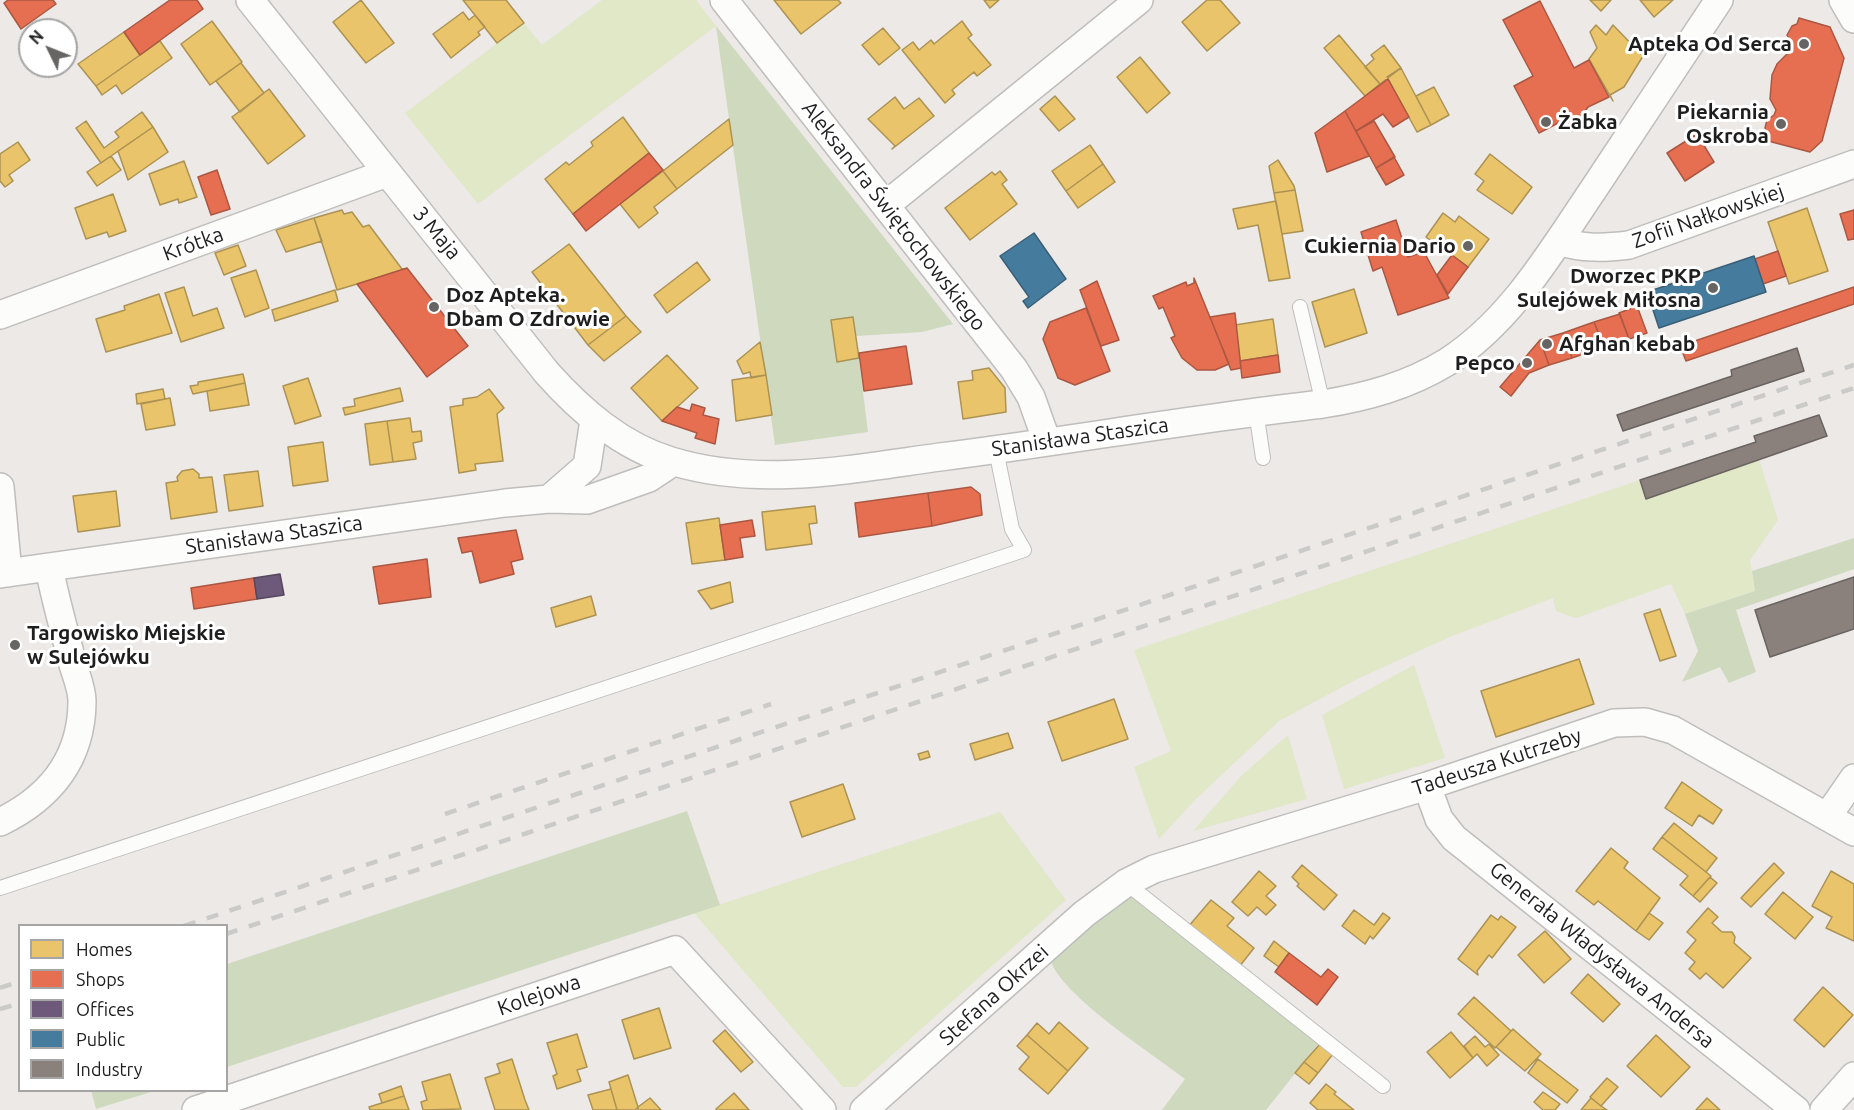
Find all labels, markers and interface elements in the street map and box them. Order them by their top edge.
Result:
north arrow [18,18,78,78]
text: N [26,27,47,48]
place label: Apteka Od Serca [1628,31,1792,57]
marker: Apteka Od Serca [1797,37,1811,51]
street label: Aleksandra Świętochowskiego [796,96,992,336]
place label: Piekarnia Oskroba [1677,99,1769,149]
place label: Żabka [1558,109,1618,135]
marker: Żabka [1539,115,1553,129]
marker: Piekarnia Oskroba [1774,117,1788,131]
street label: Zofii Nałkowskiej [1629,178,1787,254]
street label: 3 Maja [408,201,466,265]
street label: Krótka [159,221,227,267]
place label: Cukiernia Dario [1304,233,1456,259]
marker: Cukiernia Dario [1461,239,1475,253]
place label: Dworzec PKP Sulejówek Miłosna [1517,263,1701,313]
marker: Dworzec PKP Sulejówek Miłosna [1706,281,1720,295]
place label: Doz Apteka. Dbam O Zdrowie [446,282,610,332]
marker: Doz Apteka. Dbam O Zdrowie [427,300,441,314]
place label: Afghan kebab [1559,331,1695,357]
marker: Afghan kebab [1540,337,1554,351]
place label: Pepco [1455,350,1515,376]
marker: Pepco [1520,356,1534,370]
street label: Stanisława Staszica [990,412,1170,462]
street label: Stanisława Staszica [184,510,364,560]
place label: Targowisko Miejskie w Sulejówku [27,620,226,670]
marker: Targowisko Miejskie w Sulejówku [8,638,22,652]
street label: Tadeusza Kutrzeby [1409,723,1585,801]
street label: Generała Władysława Andersa [1484,856,1720,1054]
legend [18,924,228,1092]
text: Homes [76,939,132,959]
street label: Stefana Okrzei [934,939,1054,1051]
text: Shops [76,969,125,989]
street label: Kolejowa [494,969,584,1021]
text: Offices [76,999,134,1019]
text: Public [76,1029,125,1049]
text: Industry [76,1059,142,1079]

